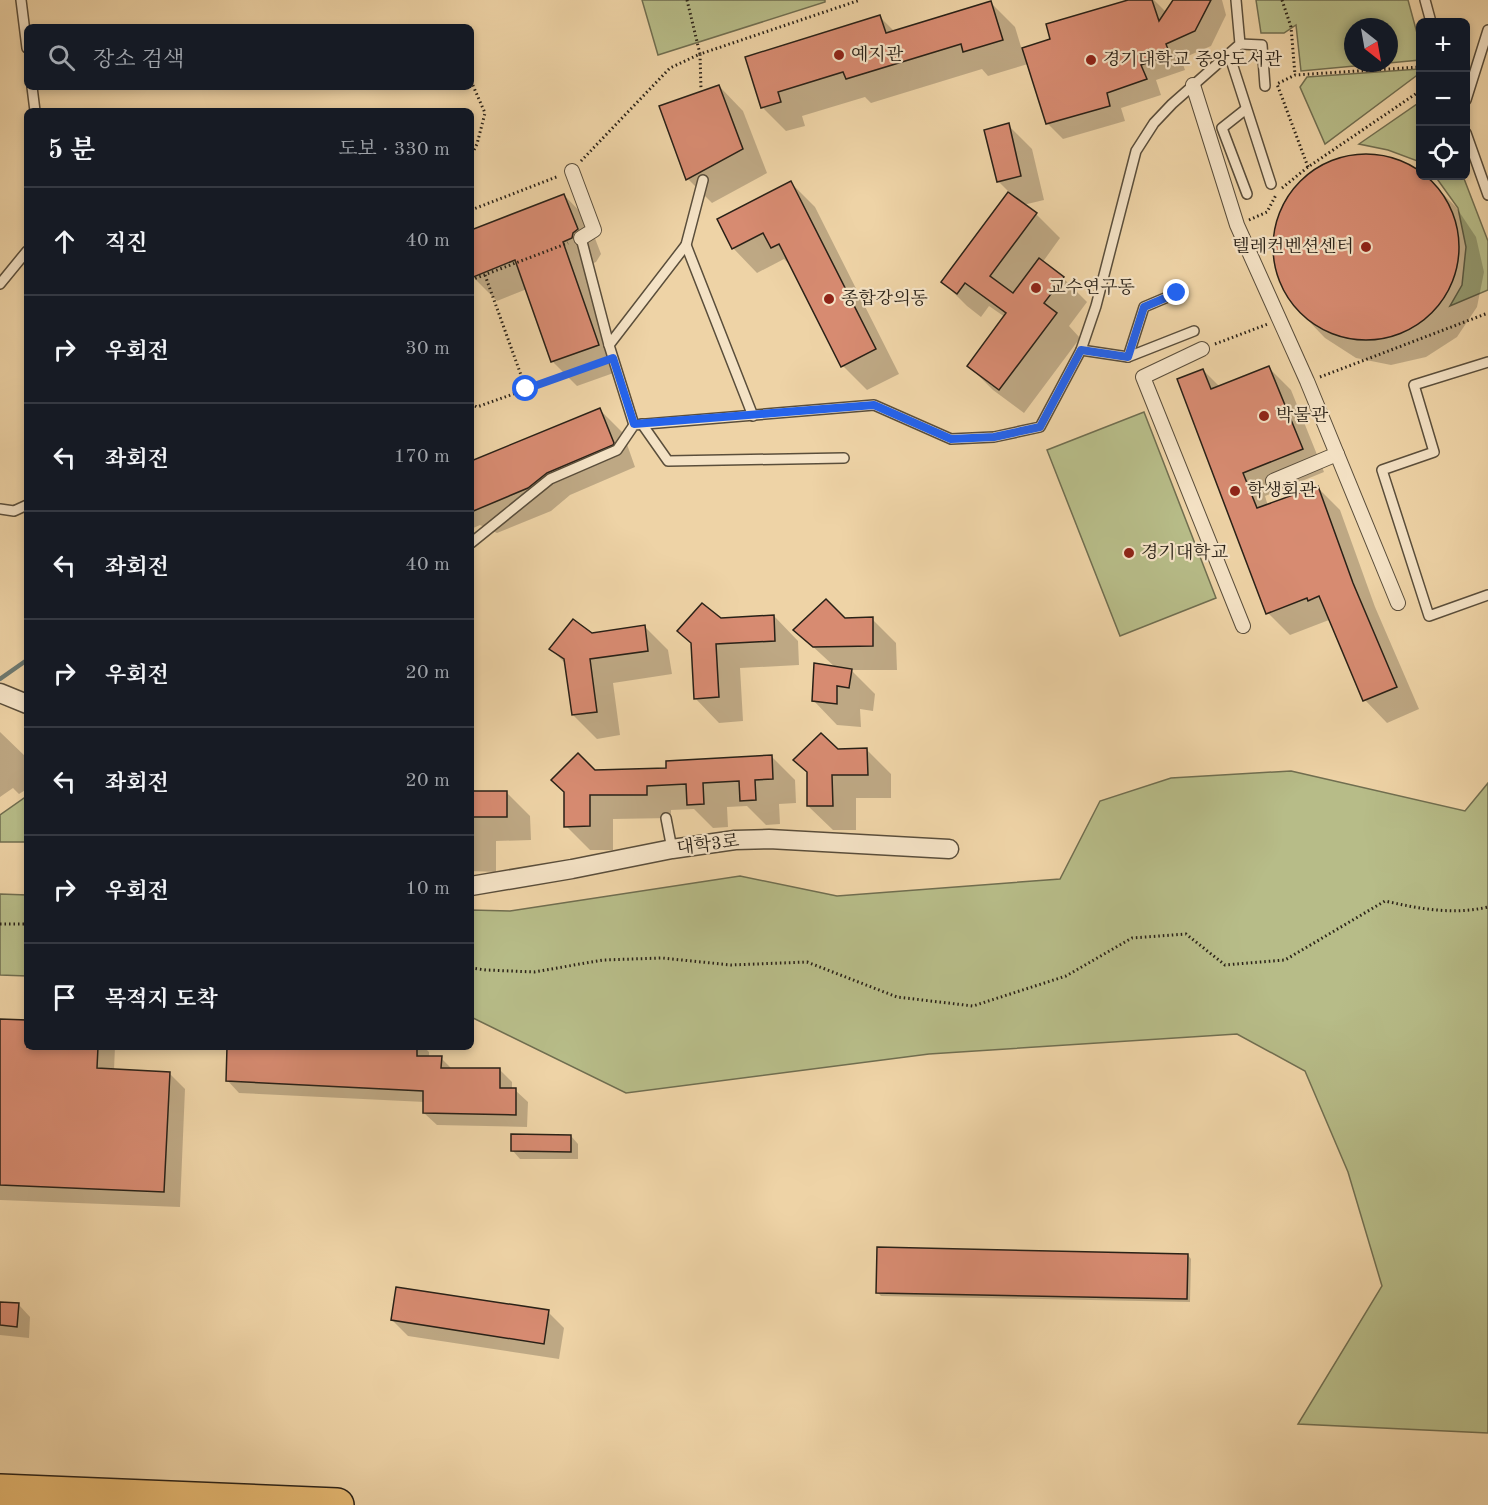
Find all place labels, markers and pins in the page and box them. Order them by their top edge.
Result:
place label: 예지관 [851,45,904,64]
marker: 예지관 [832,48,846,62]
place label: 경기대학교 중앙도서관 [1103,50,1283,69]
marker: 경기대학교 중앙도서관 [1084,53,1098,67]
place label: 텔레컨벤션센터 [1232,237,1354,256]
marker: 텔레컨벤션센터 [1359,240,1373,254]
place label: 교수연구동 [1048,278,1135,297]
marker: 교수연구동 [1029,281,1043,295]
place label: 종합강의동 [841,289,928,308]
marker: 종합강의동 [822,292,836,306]
place label: 박물관 [1276,406,1329,425]
marker: 박물관 [1257,409,1271,423]
place label: 학생회관 [1247,481,1317,500]
marker: 학생회관 [1228,484,1242,498]
place label: 경기대학교 [1141,543,1229,562]
marker: 경기대학교 [1122,546,1136,560]

